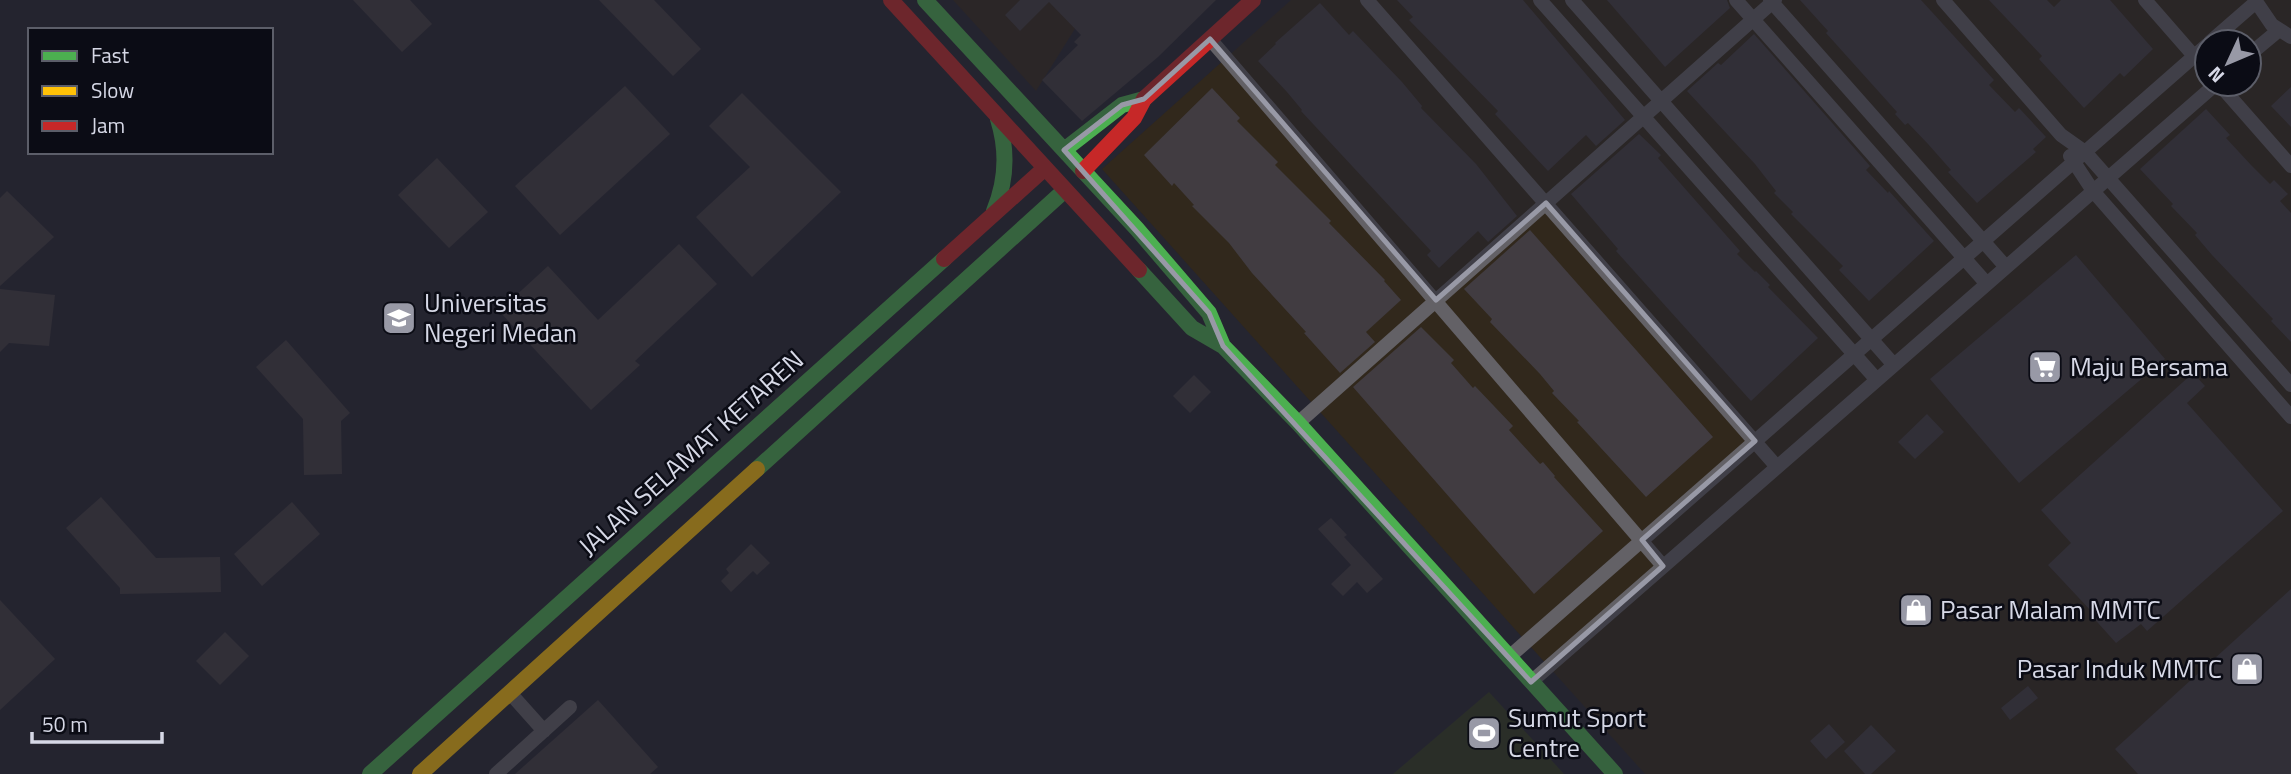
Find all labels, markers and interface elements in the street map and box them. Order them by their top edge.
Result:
legend [28,28,273,154]
north arrow [2193,28,2263,98]
text: Fast [91,39,130,71]
text: N [2200,60,2230,90]
text: Slow [91,74,134,106]
text: Jam [91,109,125,141]
place label: Universitas Negeri Medan [424,283,577,352]
school or university icon: Universitas Negeri Medan [380,299,418,337]
street label: JALAN SELAMAT KETAREN [569,341,812,565]
place label: Maju Bersama [2070,347,2228,386]
supermarket icon: Maju Bersama [2026,348,2064,386]
place label: Pasar Malam MMTC [1940,590,2161,629]
shop icon: Pasar Malam MMTC [1897,591,1935,629]
place label: Pasar Induk MMTC [2017,649,2222,688]
shop icon: Pasar Induk MMTC [2228,650,2266,688]
place label: Sumut Sport Centre [1508,698,1646,767]
scale bar [32,700,161,744]
text: 50 m [42,708,88,740]
sports icon: Sumut Sport Centre [1465,714,1503,752]

